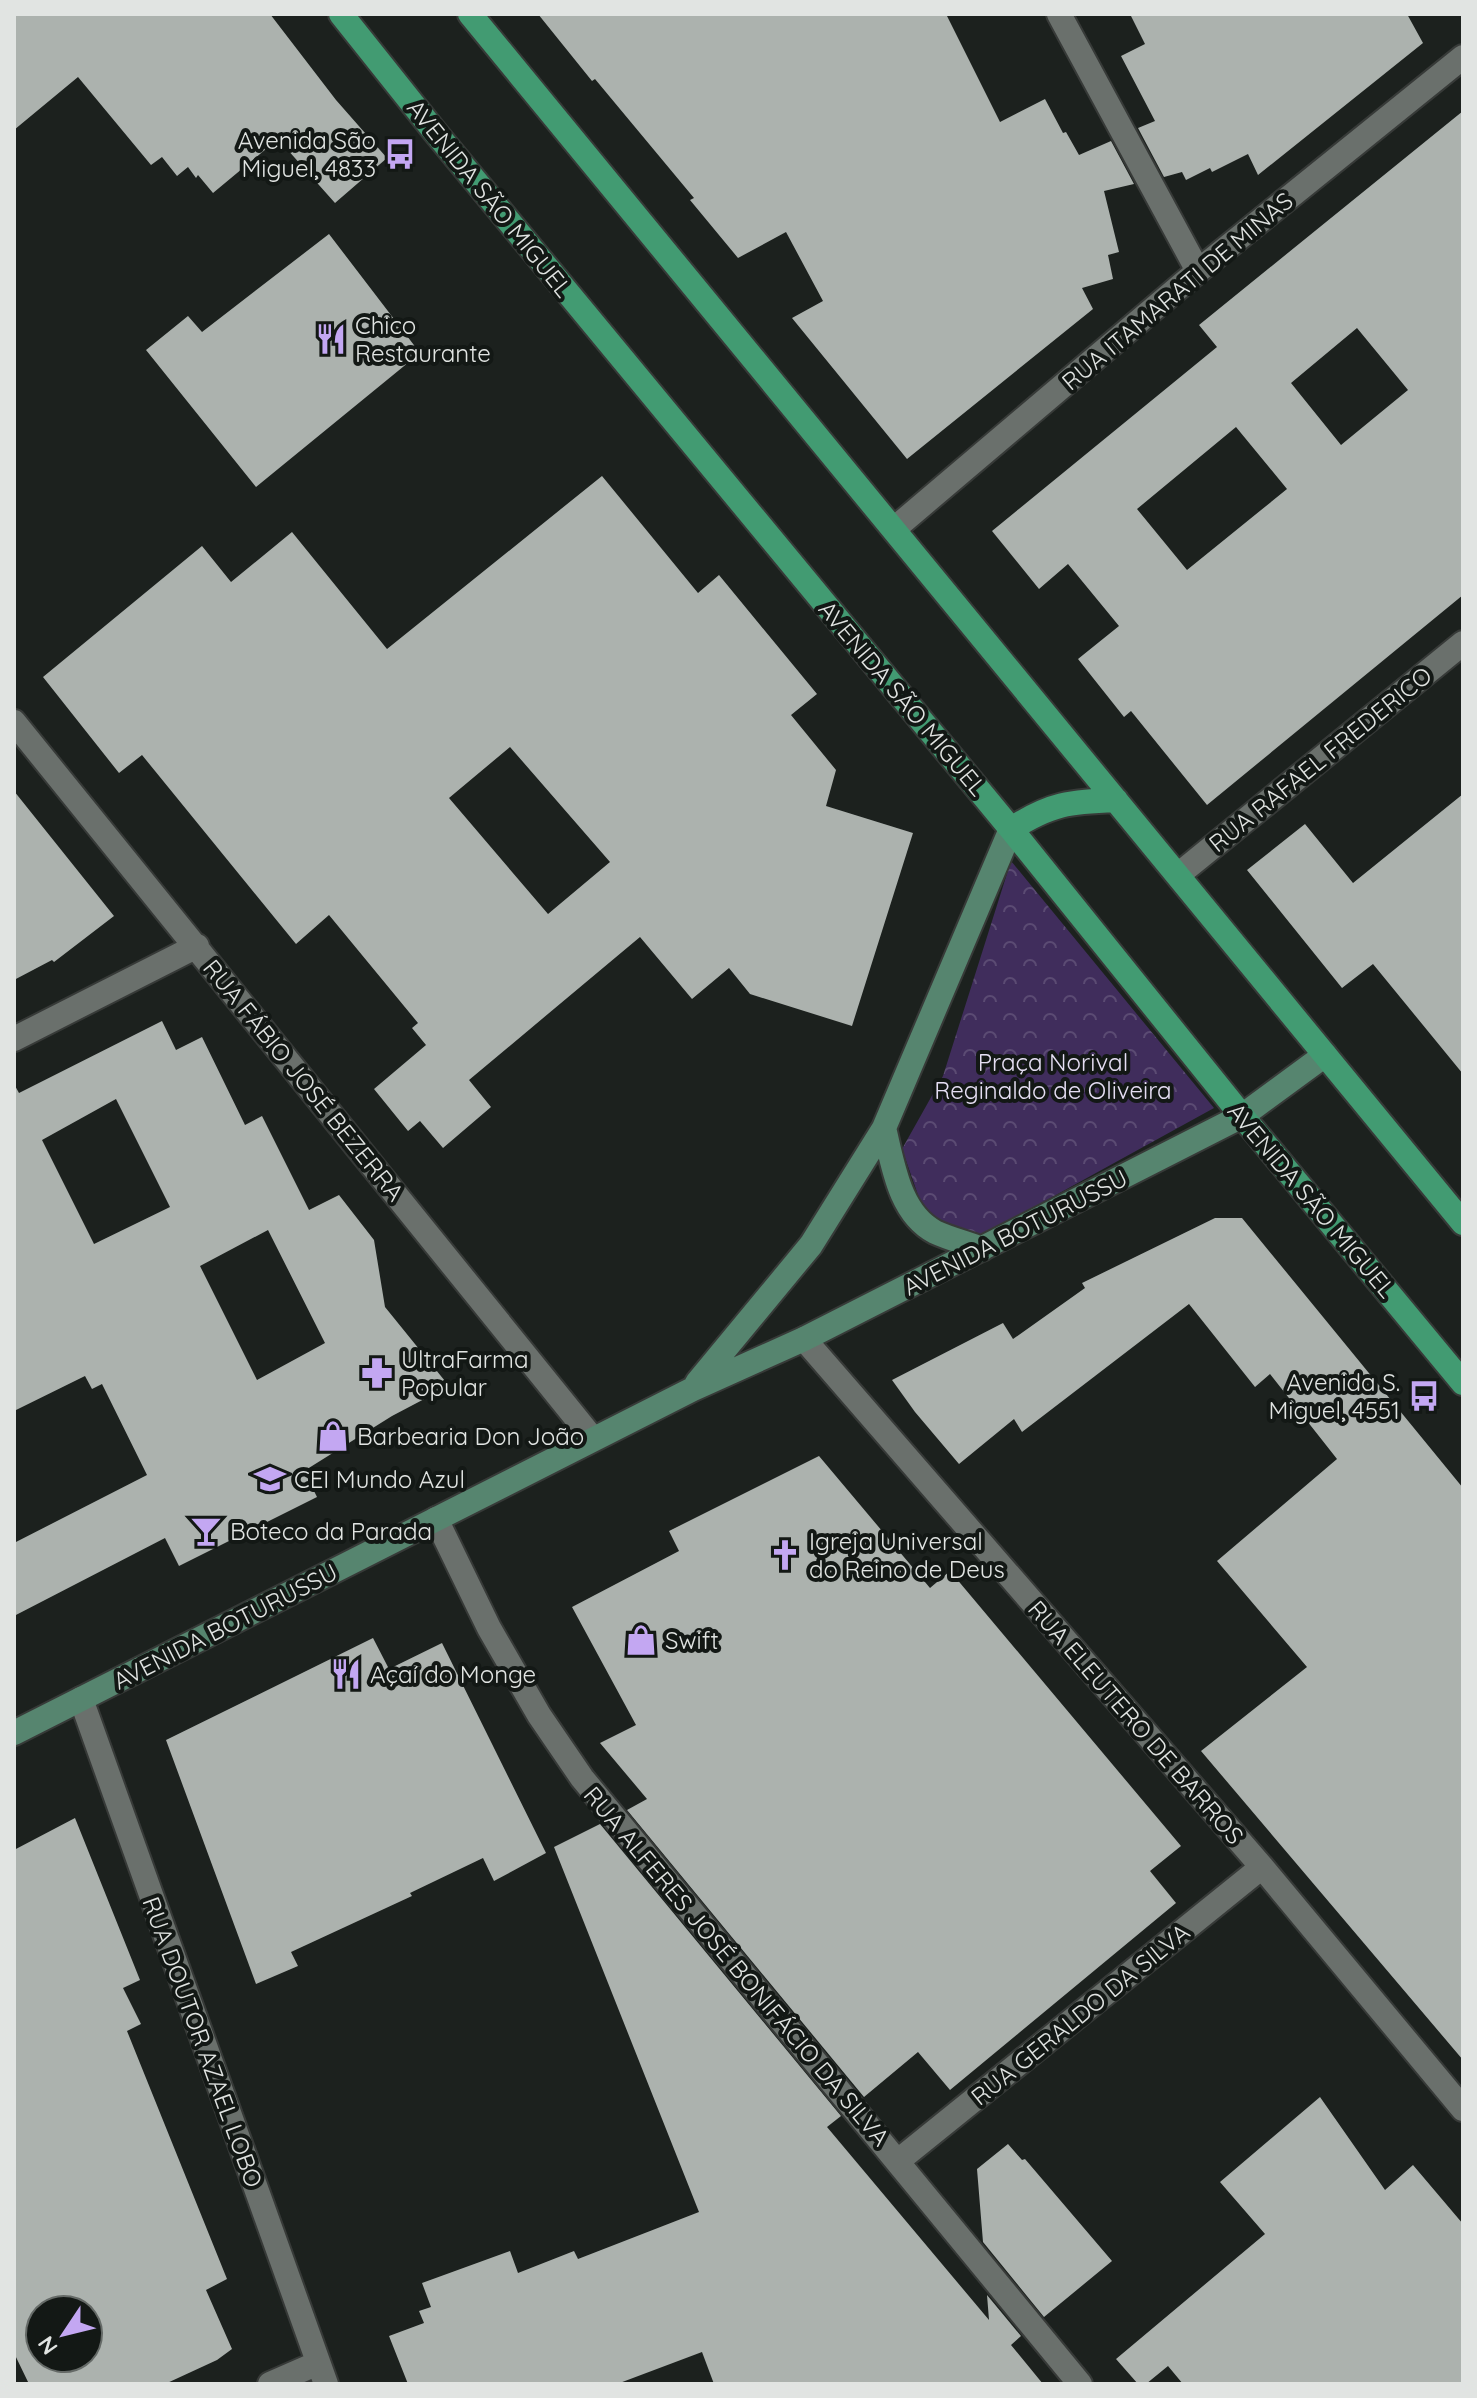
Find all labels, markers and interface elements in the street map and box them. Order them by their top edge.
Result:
street label: AVENIDA SÃO MIGUEL [401,93,579,303]
place label: Avenida São Miguel, 4833 [238,125,376,183]
bus stop icon: Avenida São Miguel, 4833 [383,137,417,171]
street label: RUA ITAMARATI DE MINAS [1055,186,1299,396]
place label: Chico Restaurante [355,310,491,368]
restaurant icon: Chico Restaurante [314,322,348,356]
street label: AVENIDA SÃO MIGUEL [813,594,994,802]
street label: RUA RAFAEL FREDERICO [1202,660,1438,858]
street label: RUA FÁBIO JOSÉ BEZERRA [197,953,411,1207]
park label: Praça Norival Reginaldo de Oliveira [934,1047,1172,1105]
street label: AVENIDA SÃO MIGUEL [1222,1096,1403,1304]
street label: AVENIDA BOTURUSSU [898,1162,1132,1302]
place label: UltraFarma Popular [401,1344,529,1402]
pharmacy icon: UltraFarma Popular [360,1356,394,1390]
place label: Avenida S. Miguel, 4551 [1268,1367,1400,1425]
bus stop icon: Avenida S. Miguel, 4551 [1407,1379,1441,1413]
shop icon: Barbearia Don João [316,1419,350,1453]
place label: Barbearia Don João [357,1421,584,1451]
school or university icon: CEI Mundo Azul [253,1462,287,1496]
place label: CEI Mundo Azul [294,1464,465,1494]
bar icon: Boteco da Parada [189,1514,223,1548]
place label: Boteco da Parada [230,1516,432,1546]
place label: Igreja Universal do Reino de Deus [809,1526,1005,1584]
church icon: Igreja Universal do Reino de Deus [768,1538,802,1572]
street label: AVENIDA BOTURUSSU [108,1556,342,1696]
street label: RUA ELEUTERO DE BARROS [1022,1594,1250,1850]
shop icon: Swift [624,1623,658,1657]
place label: Swift [665,1625,719,1655]
restaurant icon: Açaí do Monge [329,1657,363,1691]
place label: Açaí do Monge [370,1659,536,1689]
street label: RUA ALFERES JOSÉ BONIFÁCIO DA SILVA [578,1780,896,2152]
street label: RUA DOUTOR AZAEL LOBO [136,1893,270,2191]
street label: RUA GERALDO DA SILVA [965,1917,1195,2111]
north arrow [24,2294,104,2374]
text: N [32,2331,64,2360]

